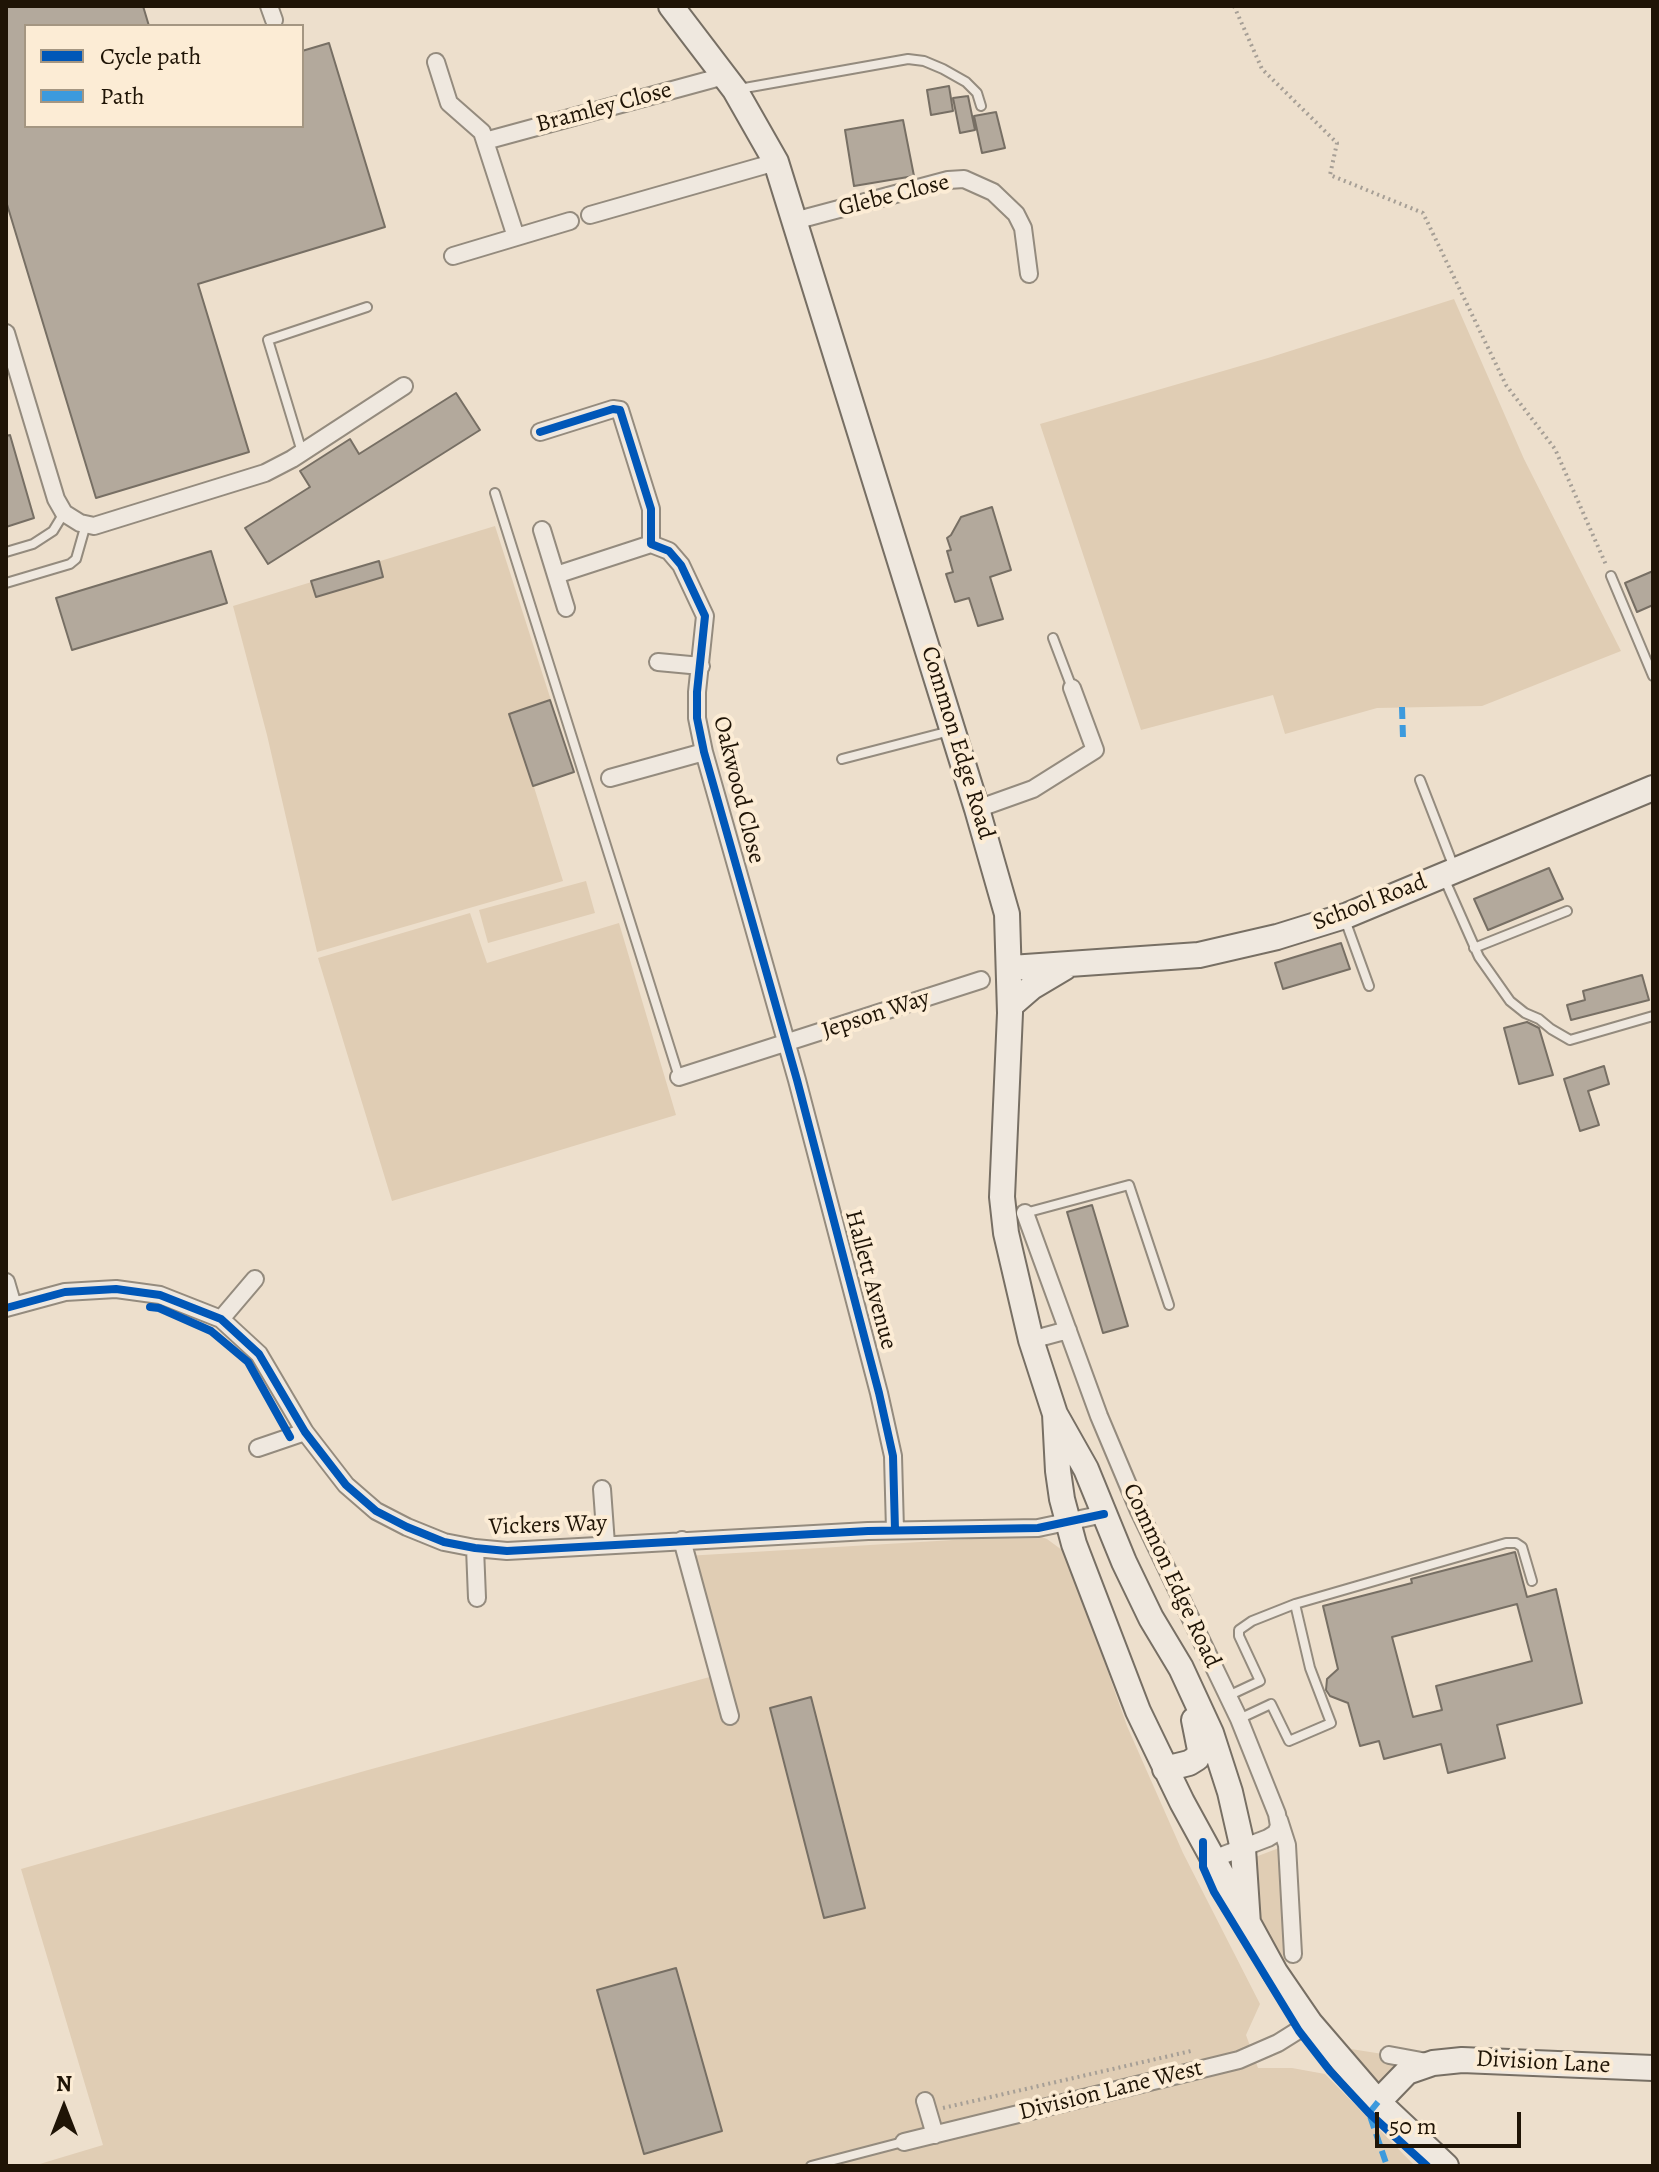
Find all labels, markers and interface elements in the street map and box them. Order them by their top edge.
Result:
legend [24,24,304,128]
text: Cycle path [100,40,201,72]
street label: Bramley Close [533,76,675,140]
text: Path [100,80,145,112]
street label: Glebe Close [836,168,952,224]
street label: Common Edge Road [914,643,1000,843]
street label: Oakwood Close [706,713,770,867]
street label: School Road [1309,868,1431,938]
street label: Jepson Way [818,984,934,1046]
street label: Hallett Avenue [838,1207,902,1353]
street label: Common Edge Road [1116,1479,1226,1673]
street label: Vickers Way [488,1510,608,1542]
street label: Division Lane [1475,2045,1611,2081]
street label: Division Lane West [1016,2054,1206,2128]
north arrow [24,2068,104,2148]
text: N [56,2069,72,2099]
scale bar [1379,2096,1525,2146]
text: 50 m [1389,2110,1437,2142]

